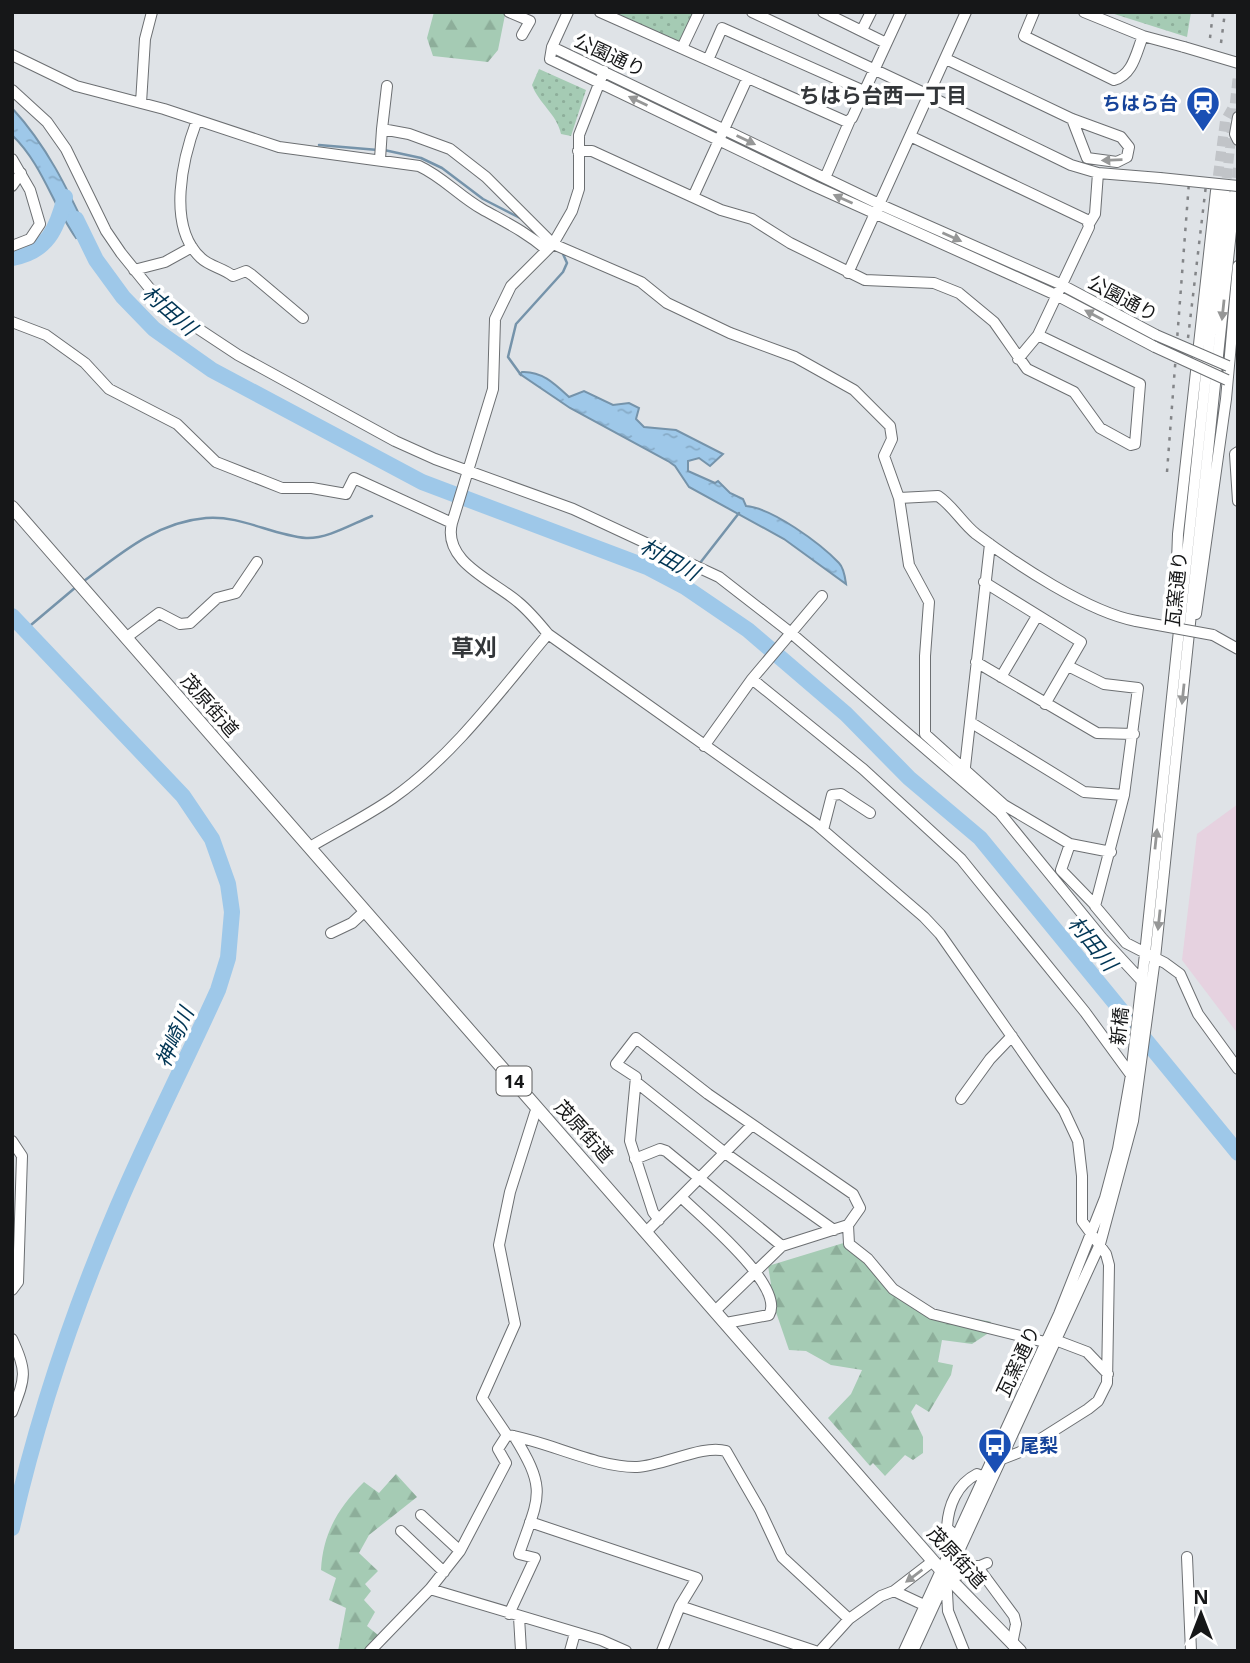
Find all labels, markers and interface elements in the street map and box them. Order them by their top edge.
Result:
street label: 公園通り [570,27,650,83]
district label: ちはら台西一丁目 [799,81,967,109]
station icon: ちはら台 [1184,84,1222,133]
place label: ちはら台 [1102,90,1178,116]
one-way arrow [628,96,648,107]
one-way arrow [736,134,756,146]
one-way arrow [1101,155,1123,166]
one-way arrow [833,193,853,205]
one-way arrow [942,231,963,242]
street label: 公園通り [1083,269,1163,327]
water label: 村田川 [137,279,204,343]
one-way arrow [1217,299,1228,321]
one-way arrow [1084,310,1104,321]
water label: 村田川 [636,531,706,587]
street label: 瓦窯通り [1159,550,1193,628]
district label: 草刈 [451,631,497,663]
street label: 茂原街道 [175,668,245,742]
one-way arrow [1177,683,1188,705]
one-way arrow [1151,828,1162,850]
one-way arrow [1153,909,1164,931]
water label: 村田川 [1062,910,1125,978]
water label: 神崎川 [148,1001,200,1071]
street label: 新橋 [1104,1006,1134,1046]
road number: 14 [496,1066,532,1096]
street label: 茂原街道 [549,1094,619,1168]
street label: 瓦窯通り [990,1321,1046,1401]
bus stop icon: 尾梨 [976,1426,1014,1475]
place label: 尾梨 [1020,1432,1058,1458]
street label: 茂原街道 [922,1520,992,1594]
one-way arrow [905,1569,923,1583]
north arrow [1166,1579,1236,1649]
text: N [1193,1584,1209,1610]

